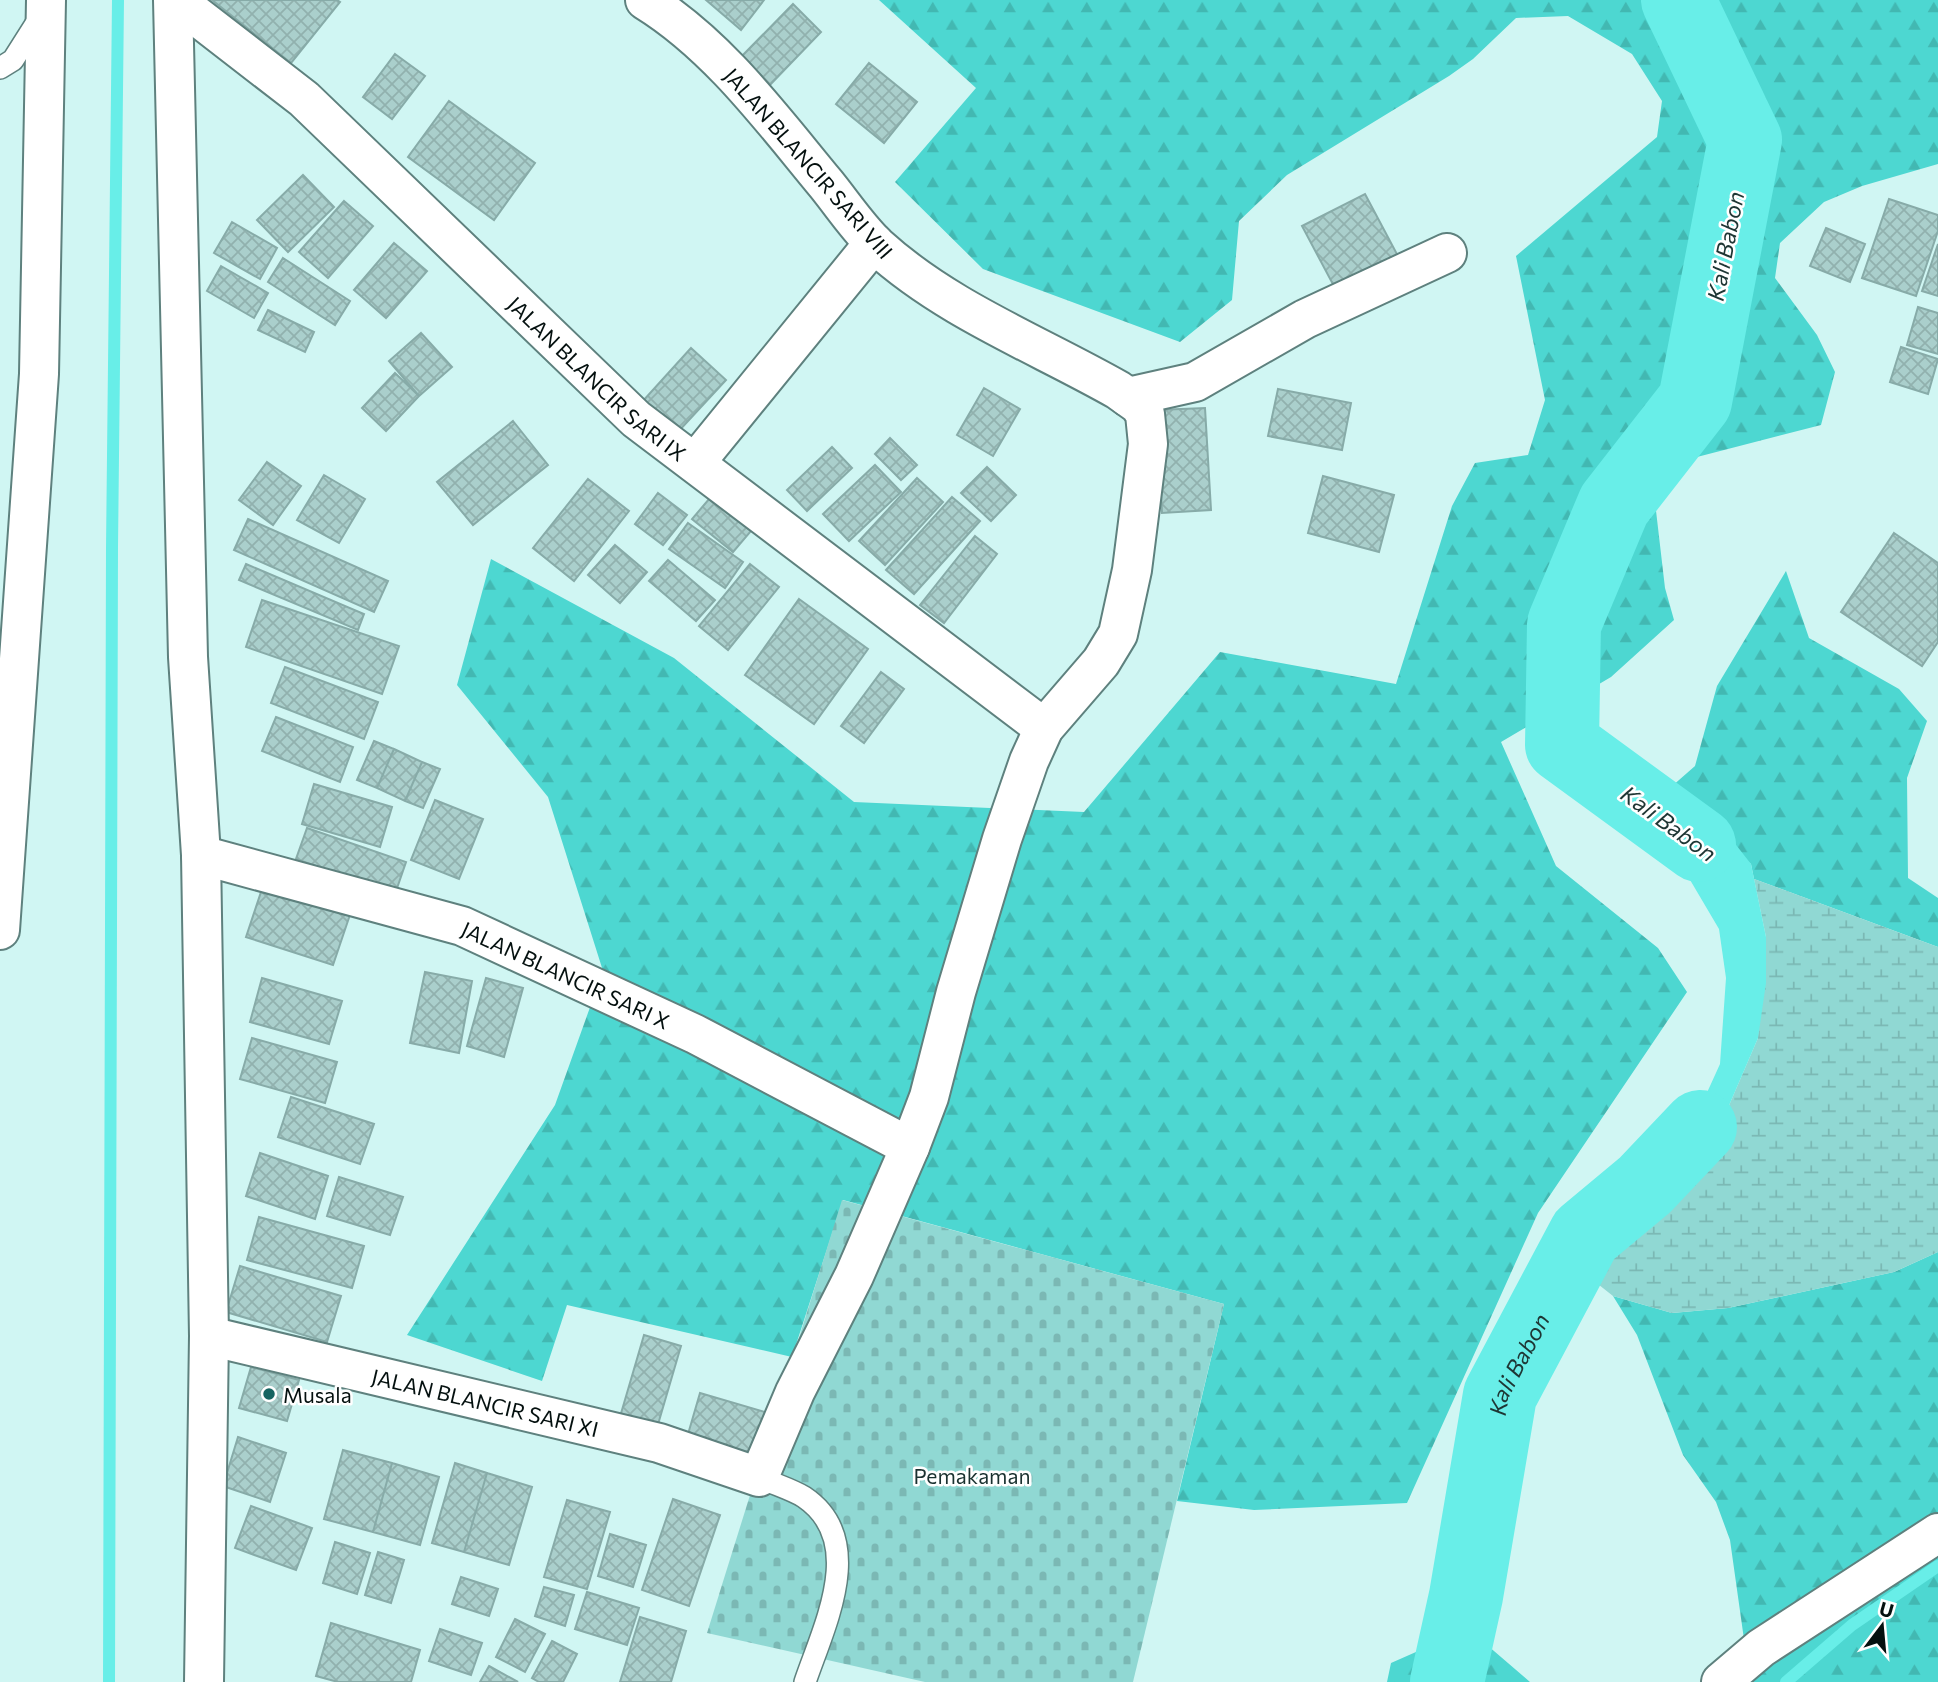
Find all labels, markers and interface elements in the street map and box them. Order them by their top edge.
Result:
street label: JALAN BLANCIR SARI VIII [720,63,898,263]
water label: Kali Babon [1701,189,1749,303]
street label: JALAN BLANCIR SARI IX [503,291,692,465]
water label: Kali Babon [1616,779,1722,867]
street label: JALAN BLANCIR SARI X [458,915,674,1033]
water label: Kali Babon [1483,1308,1555,1418]
street label: JALAN BLANCIR SARI XI [369,1363,601,1441]
place label: Musala [283,1382,352,1407]
marker: Musala [261,1386,277,1402]
park label: Pemakaman [914,1463,1030,1488]
north arrow [1847,1591,1917,1661]
text: U [1877,1596,1897,1622]

